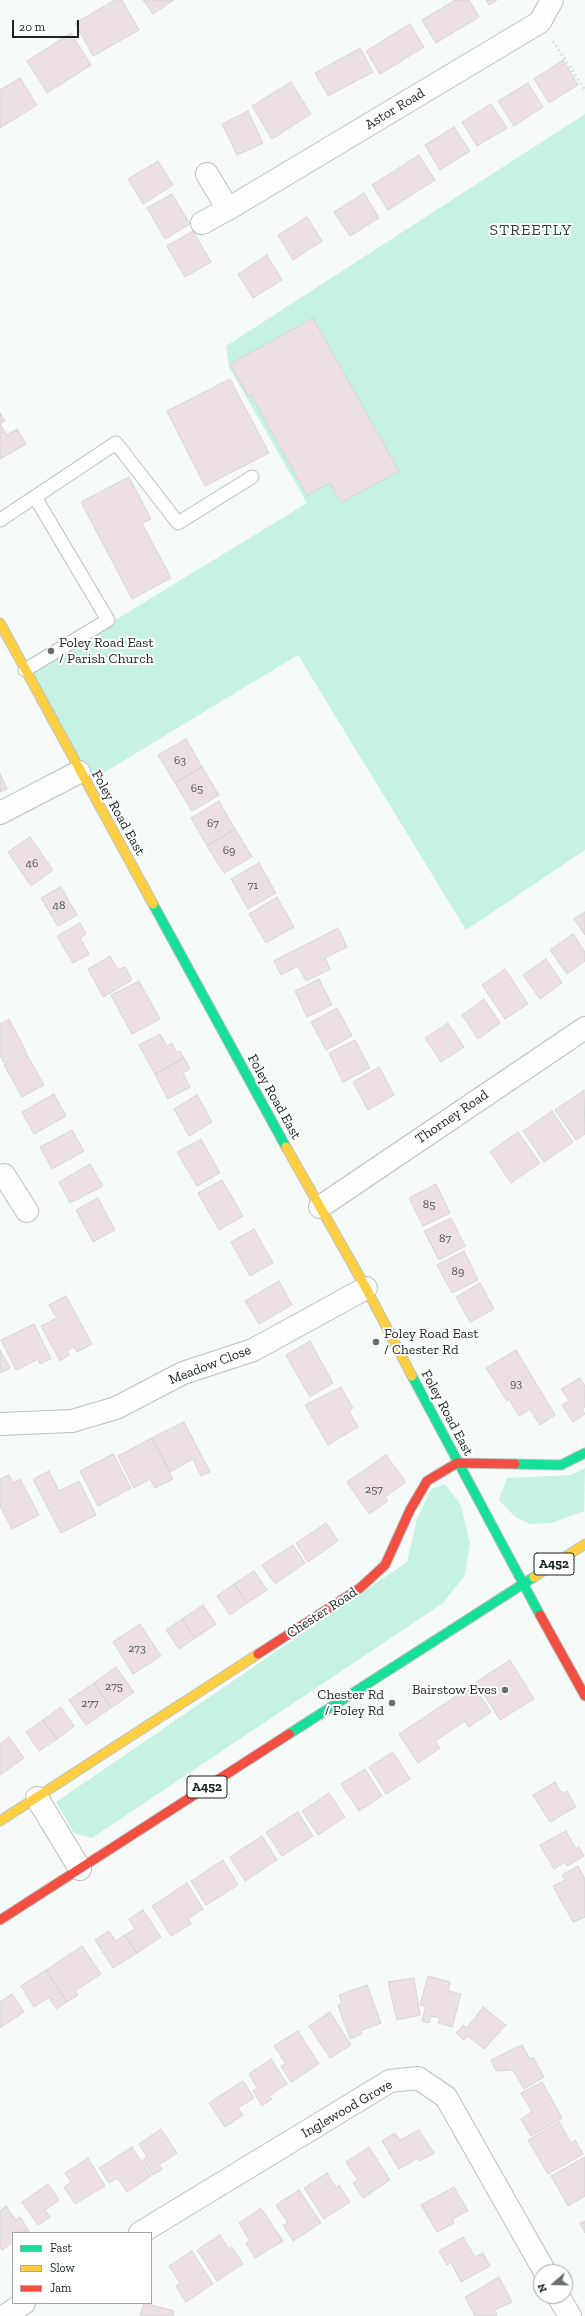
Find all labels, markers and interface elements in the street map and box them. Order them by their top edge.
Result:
scale bar [14,12,81,38]
text: 20 m [19,20,45,34]
street label: Astor Road [362,85,428,133]
district label: STREETLY [490,220,572,240]
place label: Foley Road East / Parish Church [59,635,154,668]
marker: Foley Road East / Parish Church [46,646,56,656]
house number: 63 [174,754,186,768]
street label: Foley Road East [88,768,148,858]
house number: 65 [191,782,203,796]
house number: 67 [207,817,219,831]
house number: 69 [223,844,235,858]
house number: 46 [26,857,38,871]
house number: 71 [248,879,258,893]
house number: 48 [53,899,65,913]
street label: Foley Road East [244,1052,304,1142]
street label: Thorney Road [412,1086,492,1148]
house number: 85 [423,1198,435,1212]
house number: 87 [439,1232,451,1246]
house number: 89 [452,1265,464,1279]
place label: Foley Road East / Chester Rd [384,1326,479,1358]
marker: Foley Road East / Chester Rd [371,1337,381,1347]
street label: Meadow Close [167,1342,253,1388]
street label: Foley Road East [417,1367,477,1459]
house number: 93 [510,1377,522,1391]
house number: 257 [365,1483,383,1497]
road number: A452 [534,1553,574,1575]
street label: Chester Road [284,1584,360,1642]
house number: 273 [128,1642,146,1656]
house number: 275 [105,1680,123,1694]
place label: Bairstow Eves [412,1682,497,1698]
marker: Bairstow Eves [500,1685,510,1695]
place label: Chester Rd / Foley Rd [317,1687,384,1720]
house number: 277 [81,1697,99,1711]
marker: Chester Rd / Foley Rd [387,1698,397,1708]
road number: A452 [187,1776,227,1798]
street label: Inglewood Grove [299,2076,395,2142]
legend [12,2232,152,2304]
text: Fast [50,2241,72,2255]
text: Slow [50,2261,75,2275]
north arrow [533,2264,573,2304]
text: Jam [50,2281,71,2295]
text: N [535,2282,550,2294]

